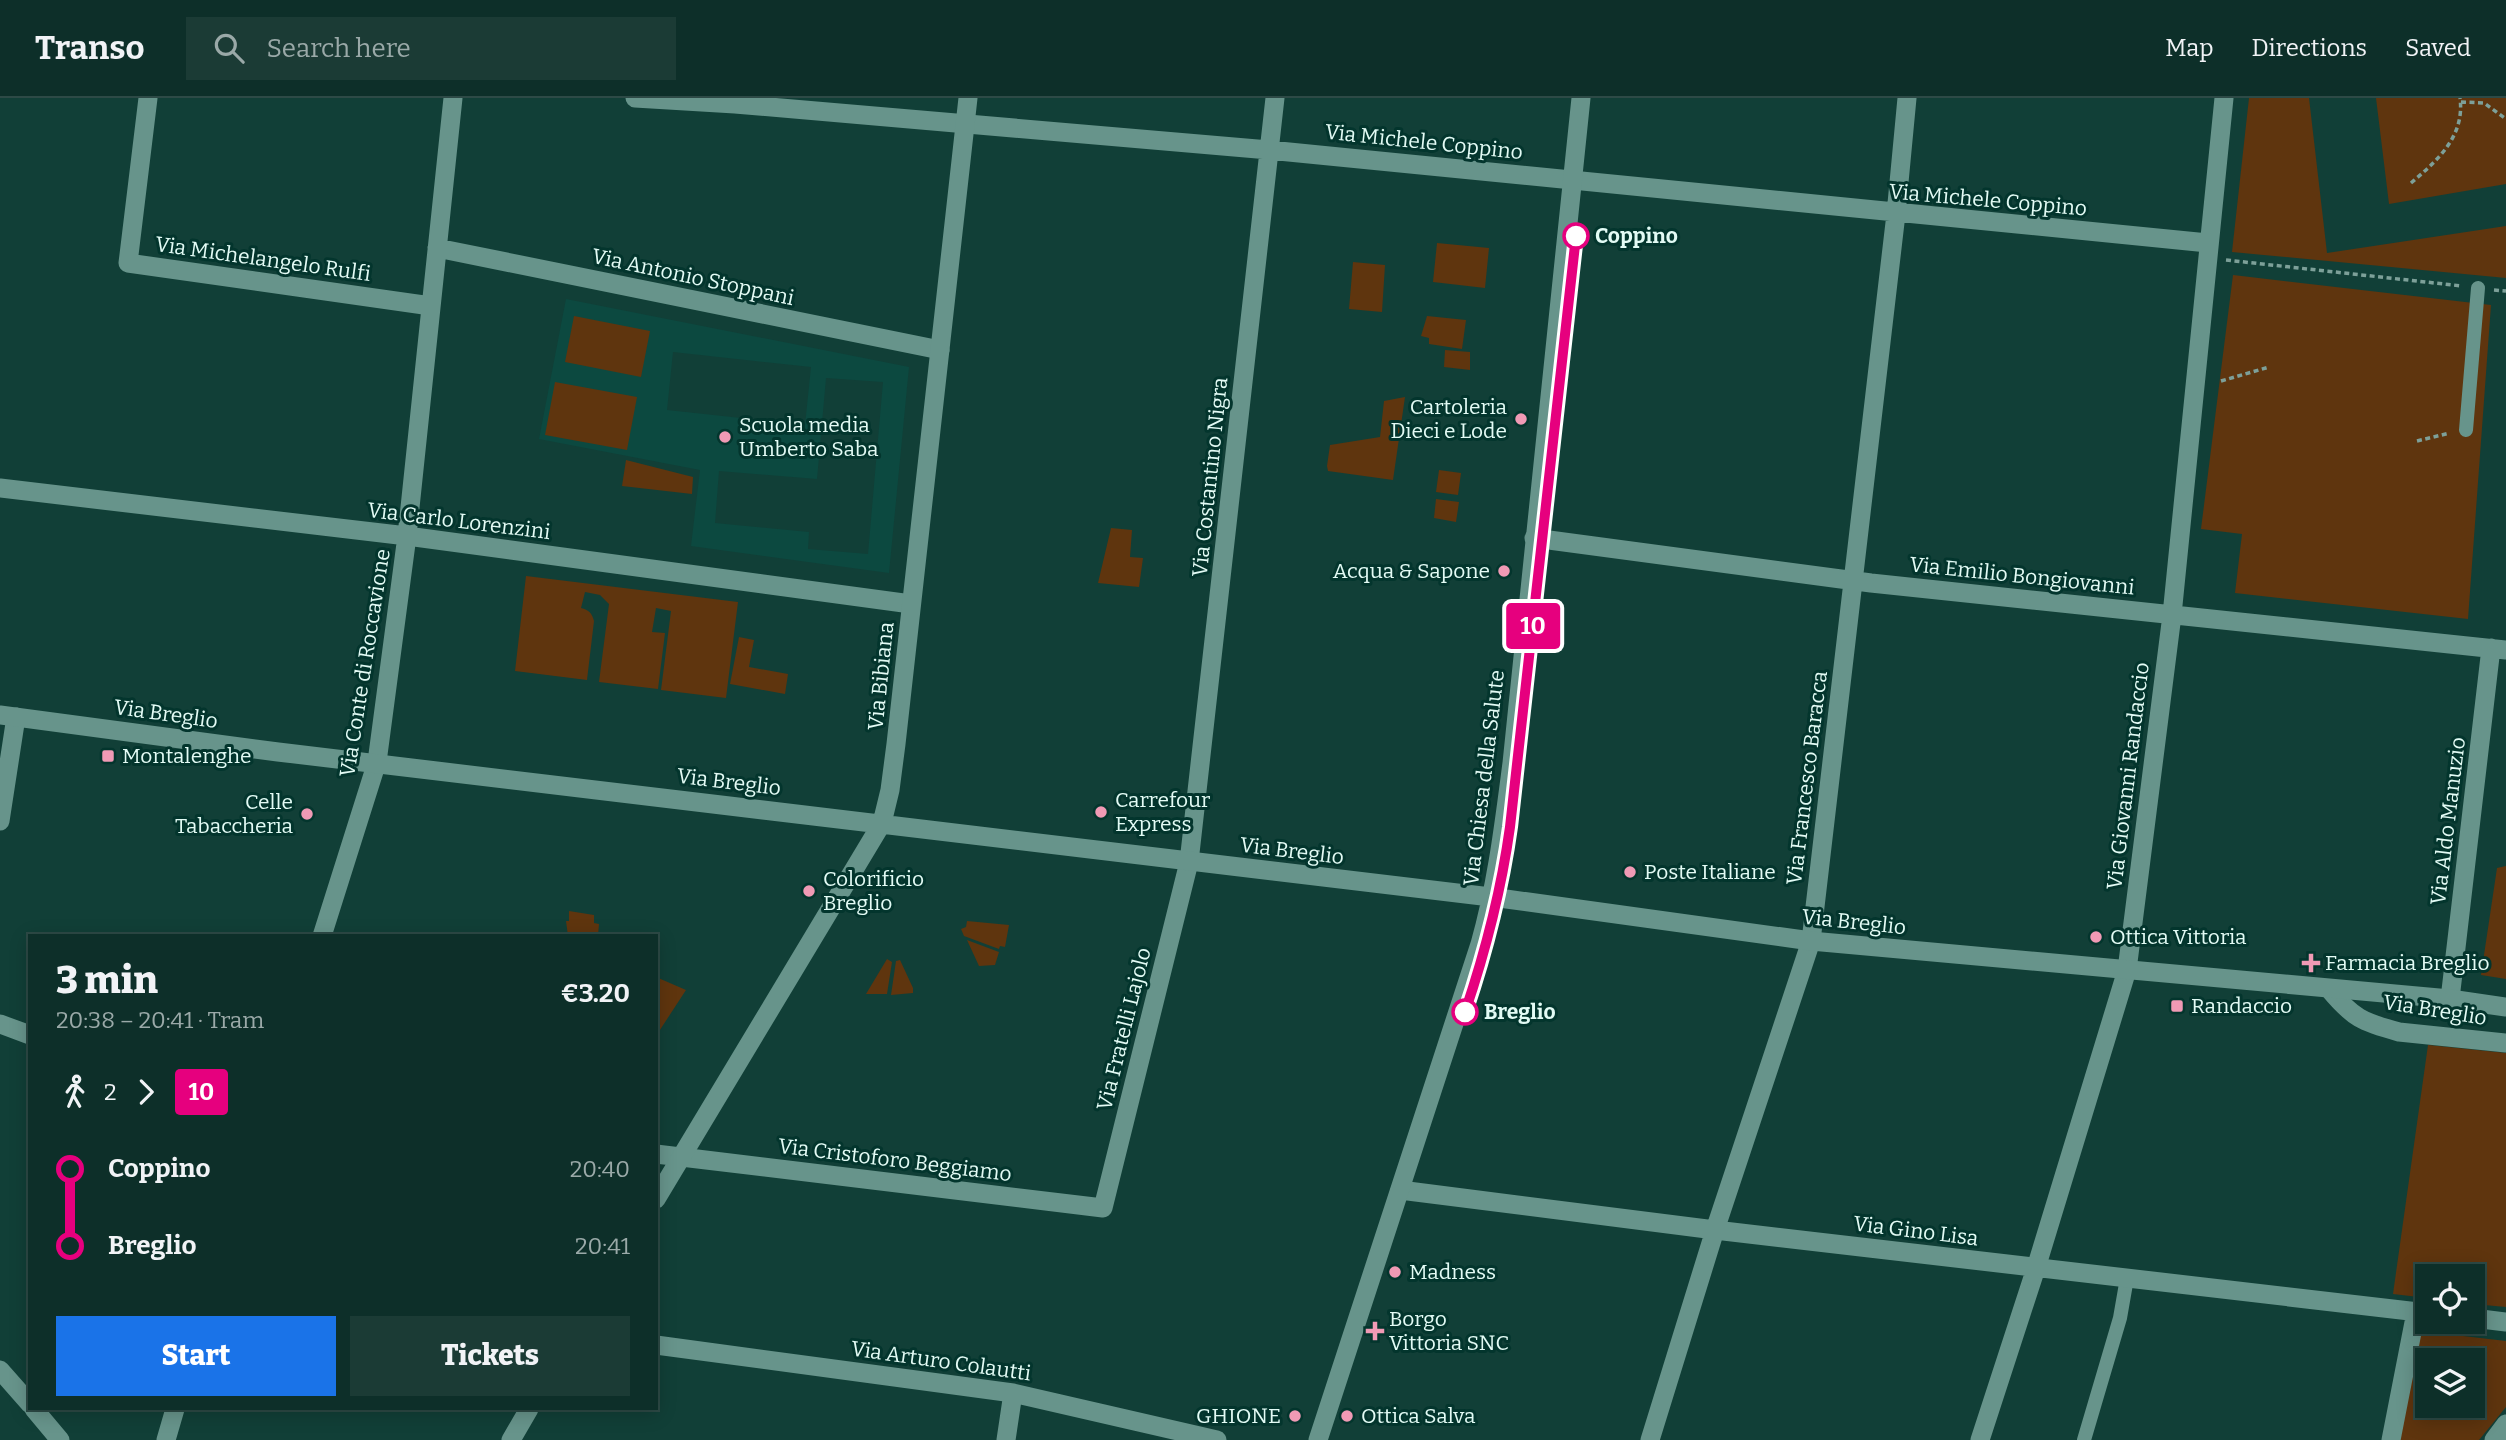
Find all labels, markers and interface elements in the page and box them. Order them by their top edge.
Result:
search box [186,17,676,80]
text: Transo [35,28,144,68]
icon: search [210,29,248,67]
text: Search here [266,33,411,64]
text: Map [2165,34,2214,62]
text: Directions [2252,34,2367,62]
text: Saved [2405,34,2471,62]
street label: Via Michele Coppino [1324,119,1524,165]
street label: Via Michele Coppino [1888,178,2088,222]
marker: Coppino [1563,223,1589,249]
place label: Coppino [1595,223,1678,249]
street label: Via Michelangelo Rulfi [154,231,372,287]
street label: Via Antonio Stoppani [590,243,796,311]
street label: Via Costantino Nigra [1187,375,1233,578]
place label: Cartoleria Dieci e Lode [1391,394,1508,444]
marker: Cartoleria Dieci e Lode [1513,411,1529,427]
place label: Scuola media Umberto Saba [739,412,879,462]
marker: Scuola media Umberto Saba [717,429,733,445]
street label: Via Carlo Lorenzini [366,497,552,545]
street label: Via Conte di Roccavione [334,547,396,779]
street label: Via Emilio Bongiovanni [1908,551,2136,601]
place label: Acqua & Sapone [1333,558,1490,584]
marker: Acqua & Sapone [1496,563,1512,579]
line badge: 10 [1502,603,1564,649]
text: 10 [1520,612,1546,640]
street label: Via Bibiana [862,620,900,732]
street label: Via Giovanni Randaccio [2101,661,2155,891]
street label: Via Chiesa della Salute [1458,668,1510,888]
street label: Via Francesco Baracca [1781,669,1833,887]
street label: Via Breglio [112,694,220,734]
street label: Via Aldo Manuzio [2425,736,2471,906]
place label: Montalenghe [122,743,251,769]
marker: Montalenghe [100,748,116,764]
street label: Via Breglio [676,763,782,801]
place label: Carrefour Express [1115,787,1210,837]
place label: Celle Tabaccheria [175,789,294,839]
marker: Carrefour Express [1093,804,1109,820]
marker: Celle Tabaccheria [299,806,315,822]
street label: Via Breglio [1239,832,1345,870]
place label: Poste Italiane [1644,859,1776,885]
marker: Poste Italiane [1622,864,1638,880]
place label: Colorificio Breglio [823,866,924,916]
marker: Colorificio Breglio [801,883,817,899]
street label: Via Breglio [1801,904,1907,940]
place label: Ottica Vittoria [2110,924,2247,950]
marker: Ottica Vittoria [2088,929,2104,945]
street label: Via Fratelli Lajolo [1091,945,1157,1113]
place label: Farmacia Breglio [2325,950,2490,976]
marker: Farmacia Breglio [2303,955,2319,971]
text: 3 min [56,957,158,1003]
text: €3.20 [561,978,630,1009]
street label: Via Breglio [2381,989,2489,1031]
place label: Randaccio [2191,993,2292,1019]
marker: Randaccio [2169,998,2185,1014]
marker: Breglio [1452,999,1478,1025]
place label: Breglio [1484,999,1556,1025]
text: 20:38 – 20:41 · Tram [56,1006,264,1034]
icon: walk [56,1073,94,1111]
icon: forward [127,1073,165,1111]
text: 2 [104,1078,117,1106]
text: 10 [189,1078,214,1106]
street label: Via Cristoforo Beggiamo [777,1133,1013,1187]
text: Coppino [108,1153,211,1184]
text: 20:40 [570,1155,630,1183]
street label: Via Gino Lisa [1852,1210,1980,1252]
text: Breglio [108,1230,197,1261]
text: 20:41 [575,1232,630,1260]
place label: Madness [1409,1259,1496,1285]
marker: Madness [1387,1264,1403,1280]
map controls [2415,1264,2485,1418]
button: locate [2415,1264,2485,1334]
place label: Borgo Vittoria SNC [1389,1306,1509,1356]
button: Start [56,1316,336,1396]
button: Tickets [350,1316,630,1396]
marker: Borgo Vittoria SNC [1367,1323,1383,1339]
street label: Via Arturo Colautti [849,1335,1033,1387]
button: layers [2415,1348,2485,1418]
place label: GHIONE [1196,1403,1281,1429]
place label: Ottica Salva [1361,1403,1476,1429]
marker: GHIONE [1287,1408,1303,1424]
marker: Ottica Salva [1339,1408,1355,1424]

